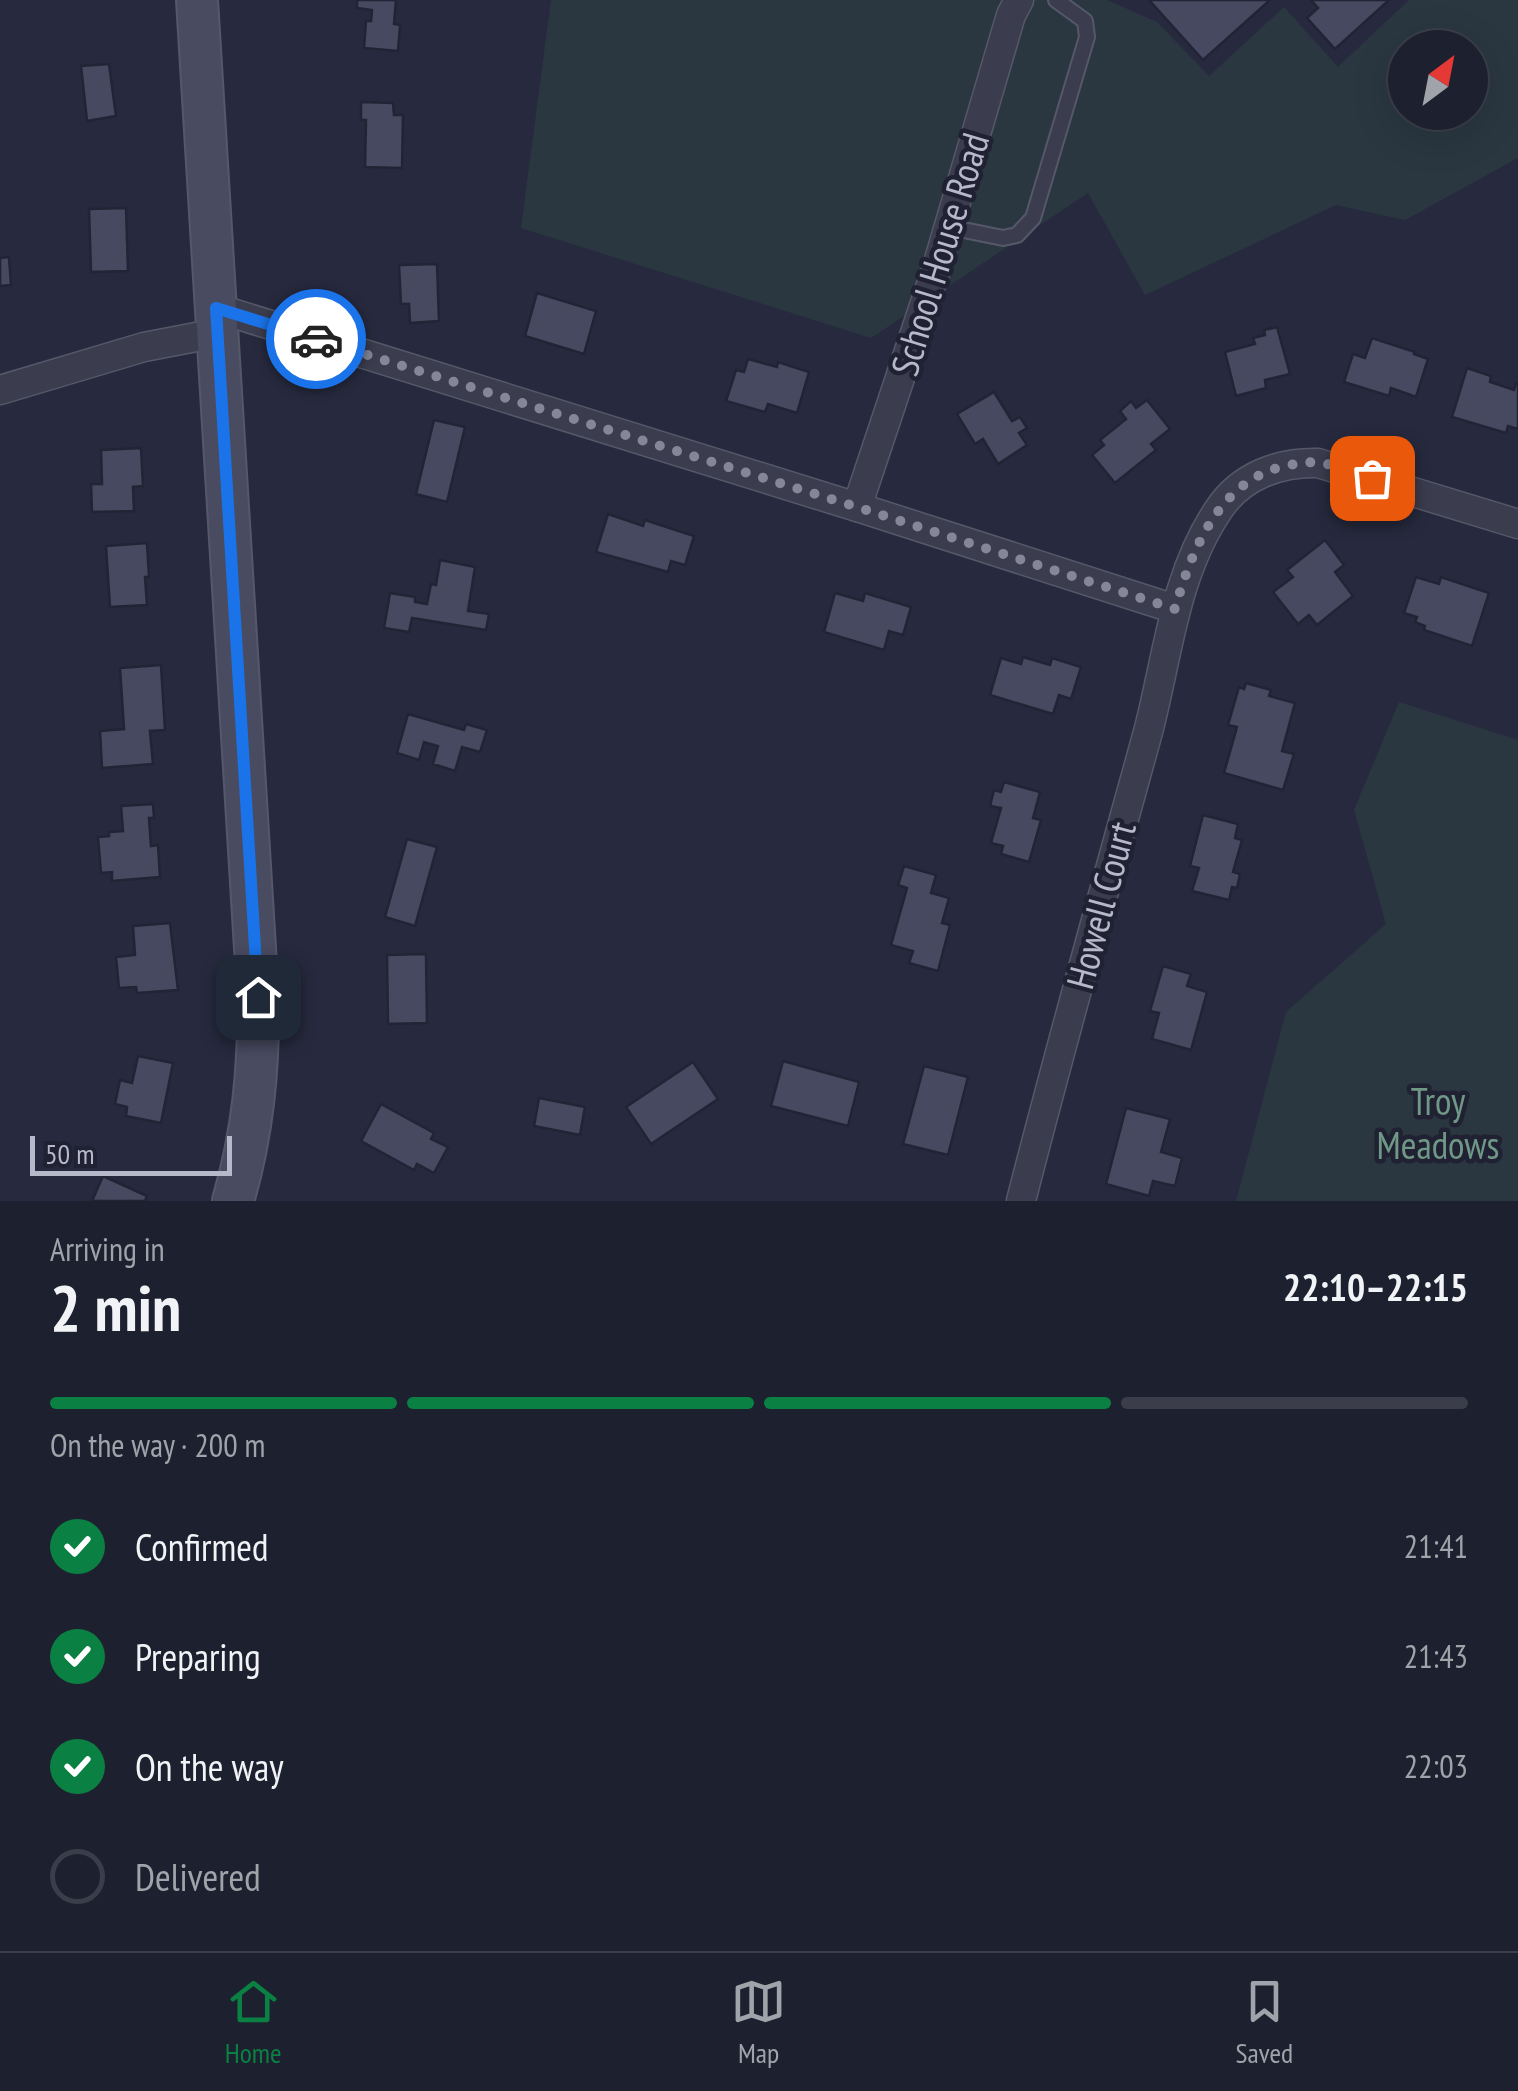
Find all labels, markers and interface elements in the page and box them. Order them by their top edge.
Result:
north arrow [1388,30,1488,130]
map controls [1388,30,1488,130]
street label: School House Road [879,127,999,381]
courier [266,289,366,389]
icon: car [289,312,344,367]
pin [1330,436,1415,521]
icon: bag [1345,451,1400,506]
street label: Howell Court [1054,816,1146,994]
pin [216,955,301,1040]
icon: home [231,970,286,1025]
park label: Troy Meadows [1377,1076,1499,1169]
scale bar [30,1131,232,1176]
text: 50 m [45,1135,94,1172]
text: Arriving in [50,1228,165,1270]
text: 22:10–22:15 [1283,1262,1468,1311]
text: 2 min [50,1265,181,1349]
text: On the way · 200 m [50,1424,265,1466]
icon: check [50,1519,105,1574]
text: Confirmed [135,1522,268,1571]
text: 21:41 [1404,1525,1468,1567]
icon: check [50,1629,105,1684]
text: Preparing [135,1632,261,1681]
text: 21:43 [1404,1635,1468,1677]
icon: check [50,1739,105,1794]
text: On the way [135,1742,283,1791]
text: 22:03 [1404,1745,1468,1787]
text: Delivered [135,1852,261,1901]
tab: Home [225,1974,282,2071]
tab: Map [731,1974,786,2071]
tab: Saved [1236,1974,1293,2071]

